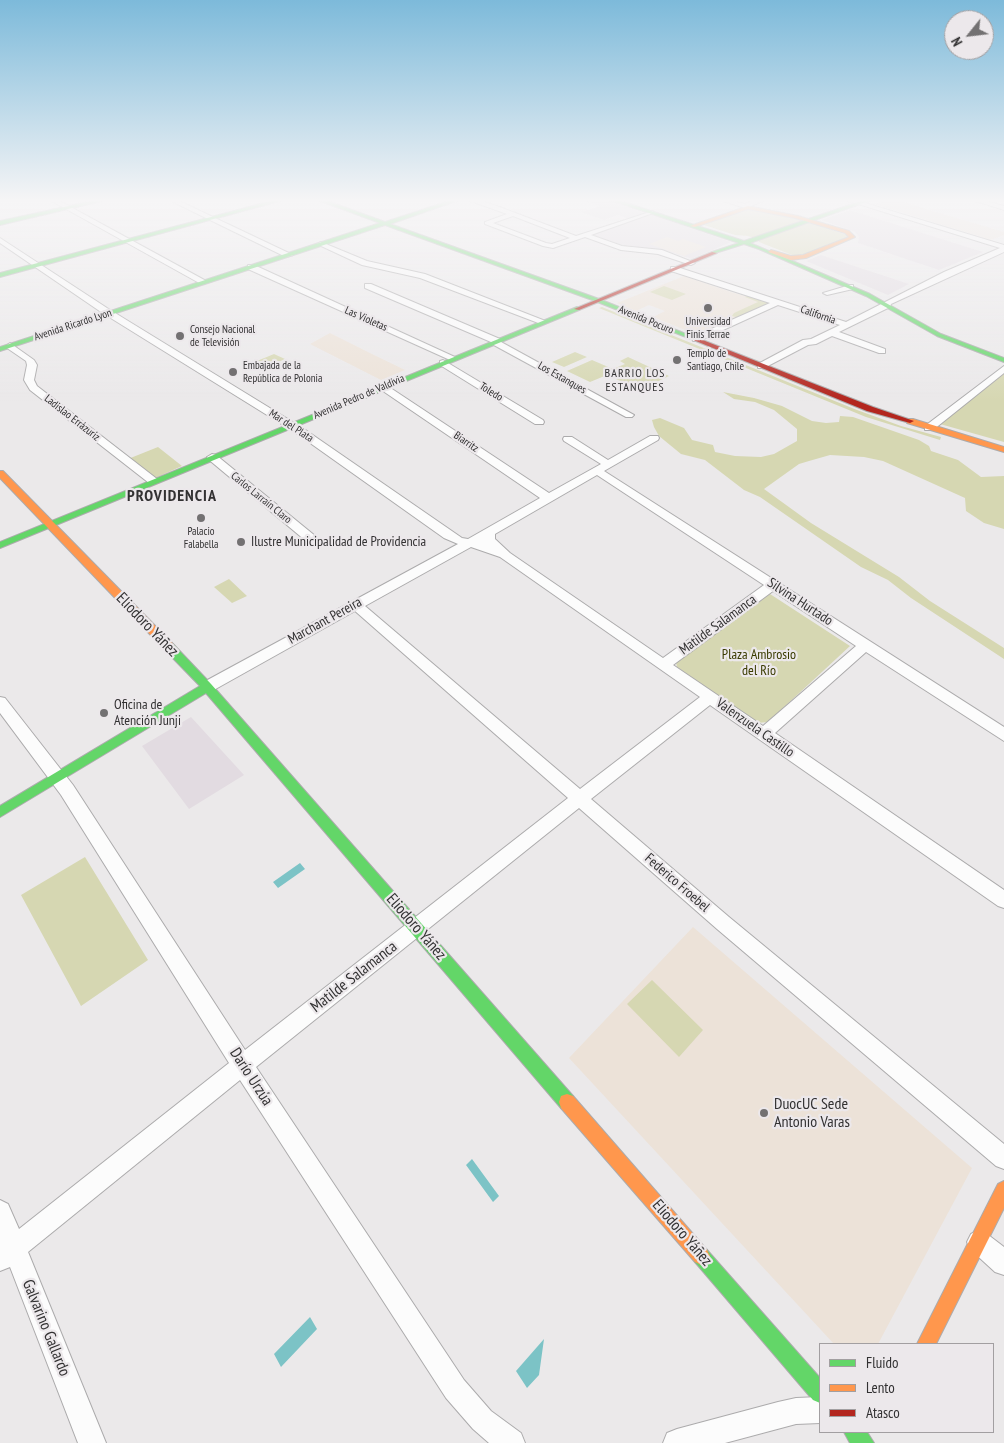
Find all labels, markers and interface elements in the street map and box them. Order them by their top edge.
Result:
north arrow [944,10,994,60]
text: N [947,34,966,49]
marker: Universidad Finis Terrae [702,302,714,314]
street label: Avenida Pocuro [617,303,675,337]
street label: California [799,303,837,327]
street label: Las Violetas [343,304,389,334]
street label: Avenida Ricardo Lyon [33,306,113,344]
place label: Universidad Finis Terrae [686,315,730,341]
place label: Consejo Nacional de Televisión [190,323,255,349]
marker: Consejo Nacional de Televisión [174,330,186,342]
place label: Templo de Santiago, Chile [687,347,744,373]
marker: Templo de Santiago, Chile [671,354,683,366]
place label: Embajada de la República de Polonia [243,359,322,385]
street label: Los Estanques [535,359,589,397]
marker: Embajada de la República de Polonia [227,366,239,378]
district label: BARRIO LOS ESTANQUES [603,367,667,395]
street label: Avenida Pedro de Valdivia [311,372,407,422]
street label: Toledo [477,380,505,404]
street label: Ladislao Errázuriz [42,392,102,444]
street label: Mar del Plata [266,407,316,445]
street label: Biarritz [451,429,481,455]
street label: Carlos Larraín Claro [228,470,294,526]
district label: PROVIDENCIA [126,486,218,506]
marker: Palacio Falabella [195,512,207,524]
place label: Palacio Falabella [184,525,218,551]
place label: Ilustre Municipalidad de Providencia [251,534,426,550]
marker: Ilustre Municipalidad de Providencia [235,536,247,548]
street label: Silvina Hurtado [764,575,836,629]
street label: Eliodoro Yáñez [112,589,182,661]
street label: Matilde Salamanca [676,591,760,659]
street label: Marchant Pereira [285,594,365,648]
park label: Plaza Ambrosio del Río [722,647,796,680]
street label: Valenzuela Castillo [713,695,797,761]
place label: Oficina de Atención Junji [114,697,181,730]
marker: Oficina de Atención Junji [98,707,110,719]
street label: Federico Froebel [641,850,713,916]
street label: Eliodoro Yáñez [382,890,450,964]
street label: Matilde Salamanca [307,937,401,1017]
street label: Darío Urzúa [225,1045,277,1109]
place label: DuocUC Sede Antonio Varas [774,1094,850,1132]
marker: DuocUC Sede Antonio Varas [758,1107,770,1119]
street label: Eliodoro Yáñez [648,1196,716,1270]
street label: Galvarino Gallardo [18,1277,74,1379]
legend [819,1343,994,1433]
text: Fluido [866,1353,898,1372]
text: Lento [866,1378,895,1397]
text: Atasco [866,1403,900,1422]

